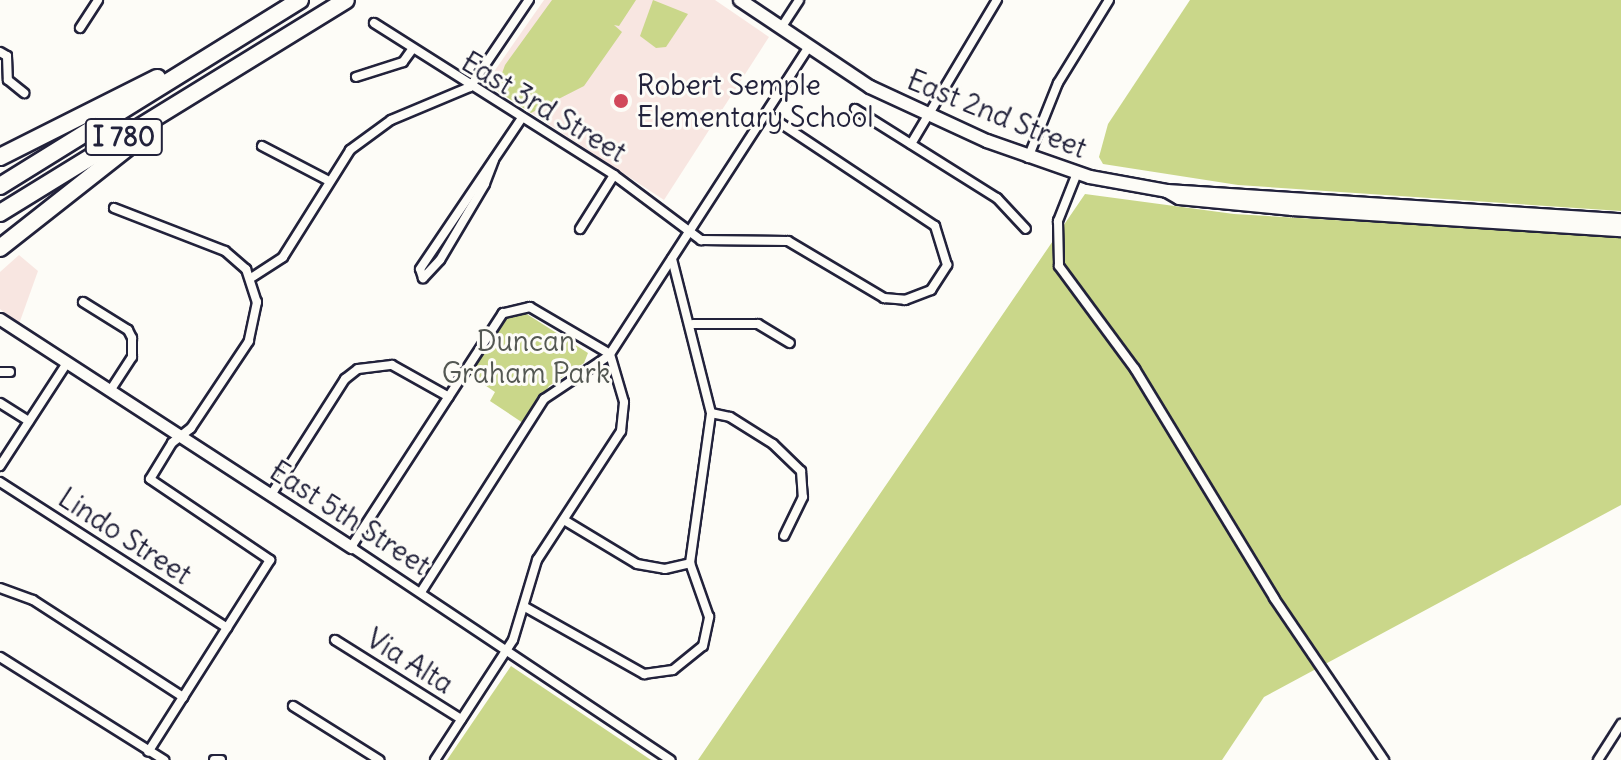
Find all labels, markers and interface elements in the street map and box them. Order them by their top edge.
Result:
street label: East 3rd Street [456,45,632,169]
street label: East 2nd Street [902,63,1092,165]
place label: Robert Semple Elementary School [637,68,874,134]
marker: Robert Semple Elementary School [612,92,630,110]
road number: I 780 [84,115,164,159]
park label: Duncan Graham Park [442,324,610,390]
street label: East 5th Street [264,454,436,582]
street label: Lindo Street [52,481,198,591]
street label: Via Alta [360,621,460,701]

